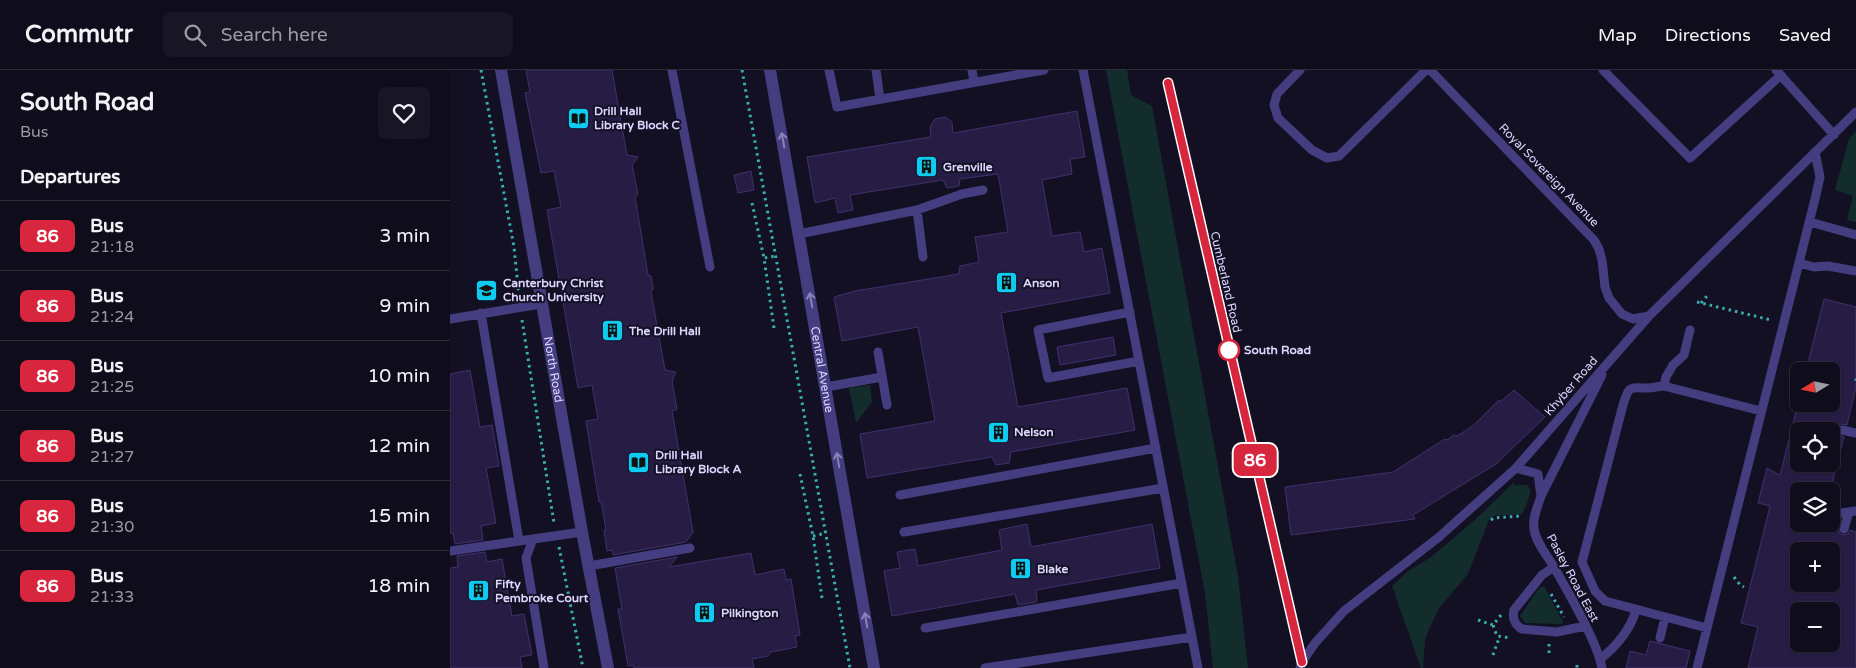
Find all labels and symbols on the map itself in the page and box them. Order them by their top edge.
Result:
place label: Drill Hall Library Block C [594,104,681,133]
library icon: Drill Hall Library Block C [566,106,590,130]
street label: Royal Sovereign Avenue [1496,121,1602,230]
one-way arrow [777,132,787,148]
building icon: Grenville [915,155,939,179]
place label: Grenville [943,160,993,174]
street label: Cumberland Road [1208,230,1244,334]
building icon: Anson [995,271,1019,295]
place label: Canterbury Christ Church University [503,276,604,305]
place label: Anson [1023,276,1060,290]
school or university icon: Canterbury Christ Church University [475,278,499,302]
one-way arrow [805,292,815,308]
building icon: The Drill Hall [601,319,625,343]
place label: The Drill Hall [628,324,701,338]
street label: Central Avenue [808,325,836,414]
street label: North Road [541,335,566,403]
marker: South Road [1218,339,1240,361]
place label: South Road [1244,343,1311,357]
street label: Khyber Road [1541,354,1601,418]
north arrow [1790,362,1840,412]
building icon: Nelson [986,420,1010,444]
place label: Nelson [1014,425,1054,439]
line badge: 86 [1232,444,1278,476]
place label: Drill Hall Library Block A [655,448,742,477]
library icon: Drill Hall Library Block A [627,450,651,474]
one-way arrow [833,452,843,468]
street label: Pasley Road East [1544,532,1602,625]
building icon: Blake [1009,557,1033,581]
place label: Blake [1037,562,1068,576]
place label: Fifty Pembroke Court [495,577,589,605]
building icon: Fifty Pembroke Court [467,579,491,603]
building icon: Pilkington [693,601,717,625]
place label: Pilkington [721,606,778,621]
one-way arrow [861,612,871,628]

